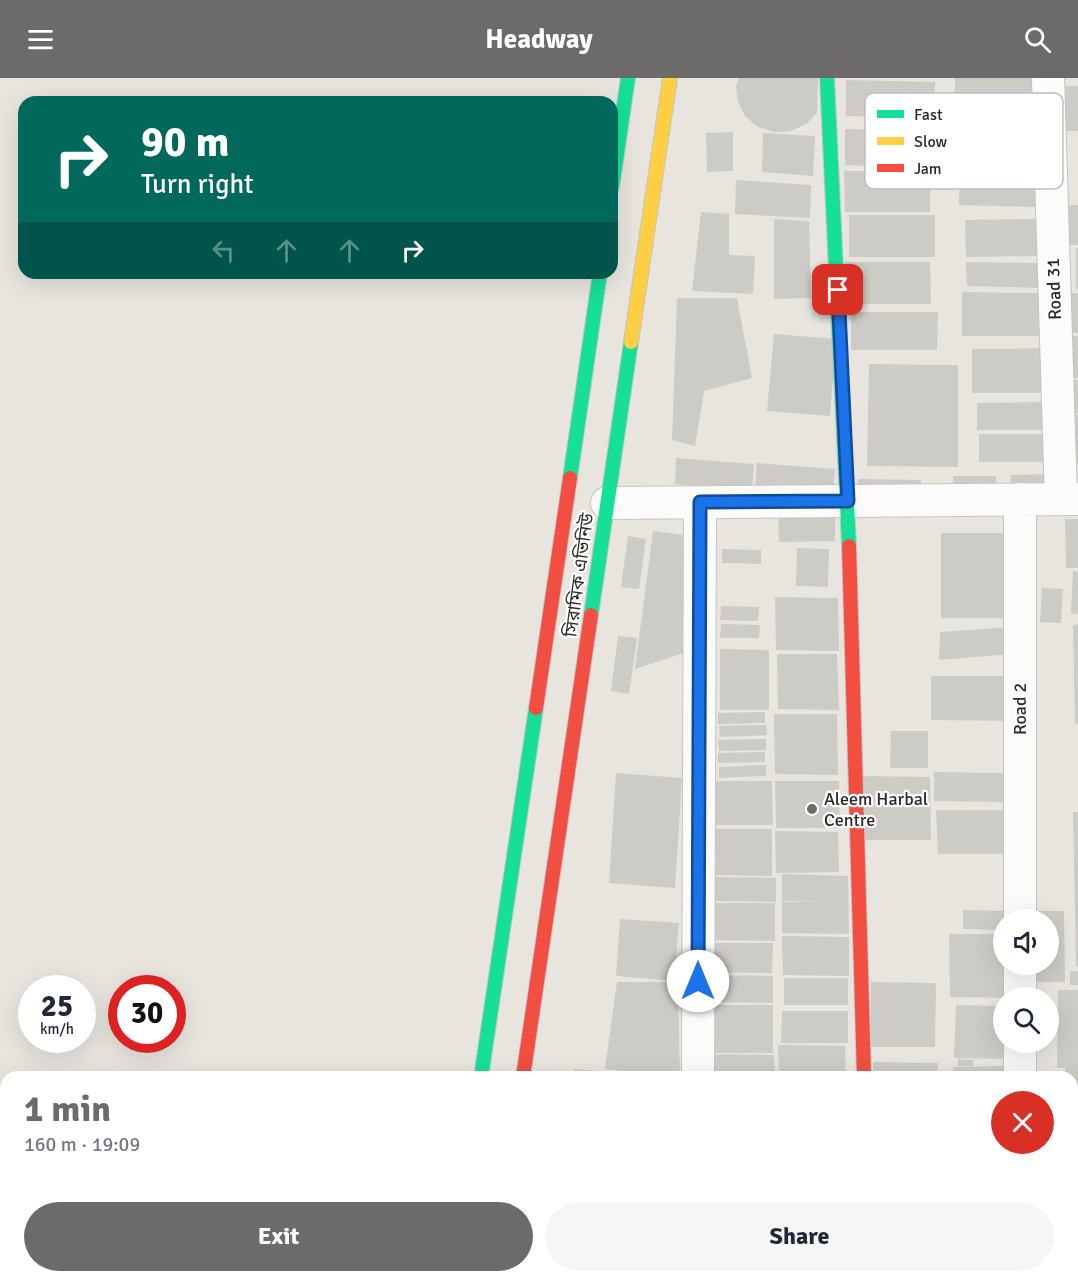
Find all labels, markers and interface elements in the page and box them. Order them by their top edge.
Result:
icon: menu [24,23,57,56]
text: Headway [485,23,593,56]
icon: search [1021,23,1054,56]
legend [865,93,1063,189]
text: Fast [914,105,943,125]
text: 90 m [141,117,230,168]
icon: right [42,120,120,198]
text: Slow [914,132,948,152]
text: Jam [914,159,942,179]
text: Turn right [141,168,254,201]
icon: left [207,234,240,267]
icon: ahead [270,234,303,267]
icon: ahead [333,234,366,267]
icon: right [396,234,429,267]
street label: Road 31 [1042,258,1066,320]
pin [812,264,863,315]
icon: arrive [821,273,854,306]
street label: সিরামিক এভিনিউ [559,511,599,639]
street label: Road 2 [1009,683,1031,735]
place label: Aleem Harbal Centre [824,788,928,831]
marker: Aleem Harbal Centre [805,802,819,816]
map controls [993,909,1059,1053]
button: sound [993,909,1059,975]
position arrow [666,949,730,1013]
speed limit sign: 30 [108,975,186,1053]
button: search [993,987,1059,1053]
text: 25 [41,988,73,1025]
text: km/h [40,1020,74,1038]
text: 1 min [24,1087,111,1132]
button: close [991,1091,1054,1154]
text: 160 m · 19:09 [24,1132,140,1157]
button: Exit [24,1202,533,1271]
button: Share [545,1202,1054,1271]

